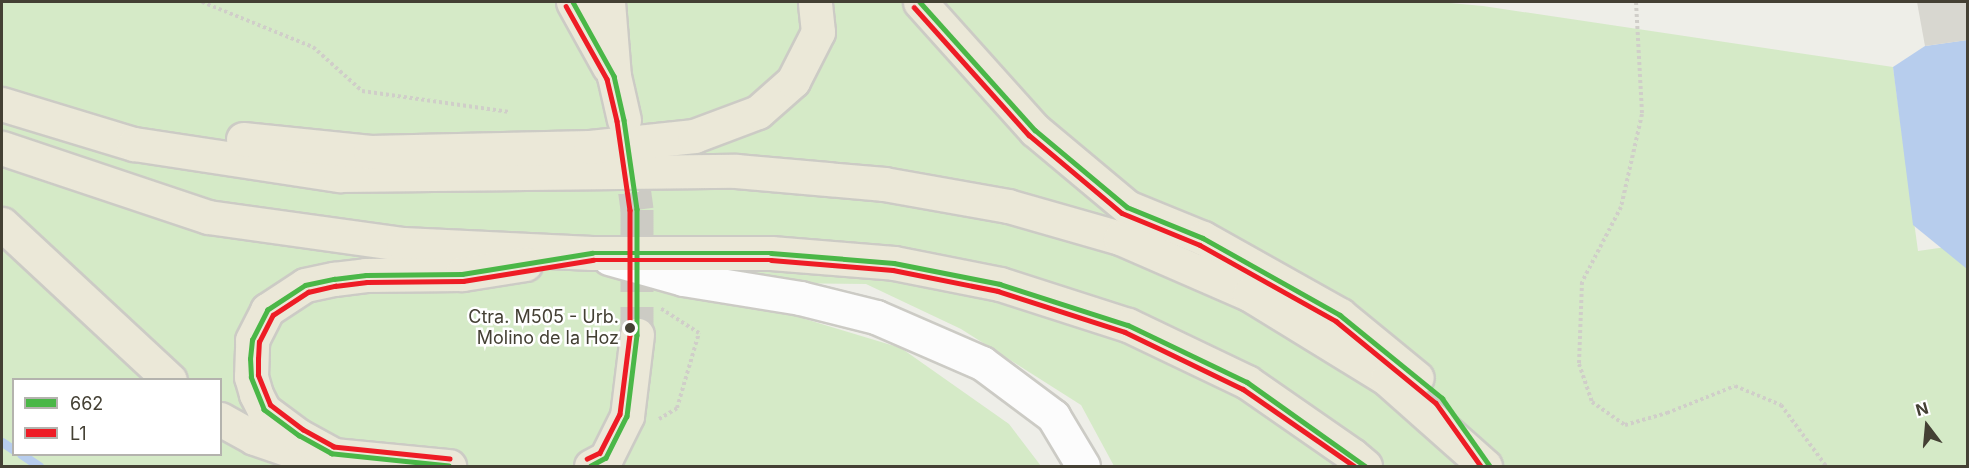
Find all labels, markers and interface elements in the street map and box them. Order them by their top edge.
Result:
place label: Ctra. M505 - Urb. Molino de la Hoz [468,307,619,350]
marker: Ctra. M505 - Urb. Molino de la Hoz [624,322,636,334]
legend [12,378,222,456]
text: 662 [70,393,103,414]
north arrow [1897,396,1957,456]
text: N [1913,397,1931,420]
text: L1 [70,423,87,444]

